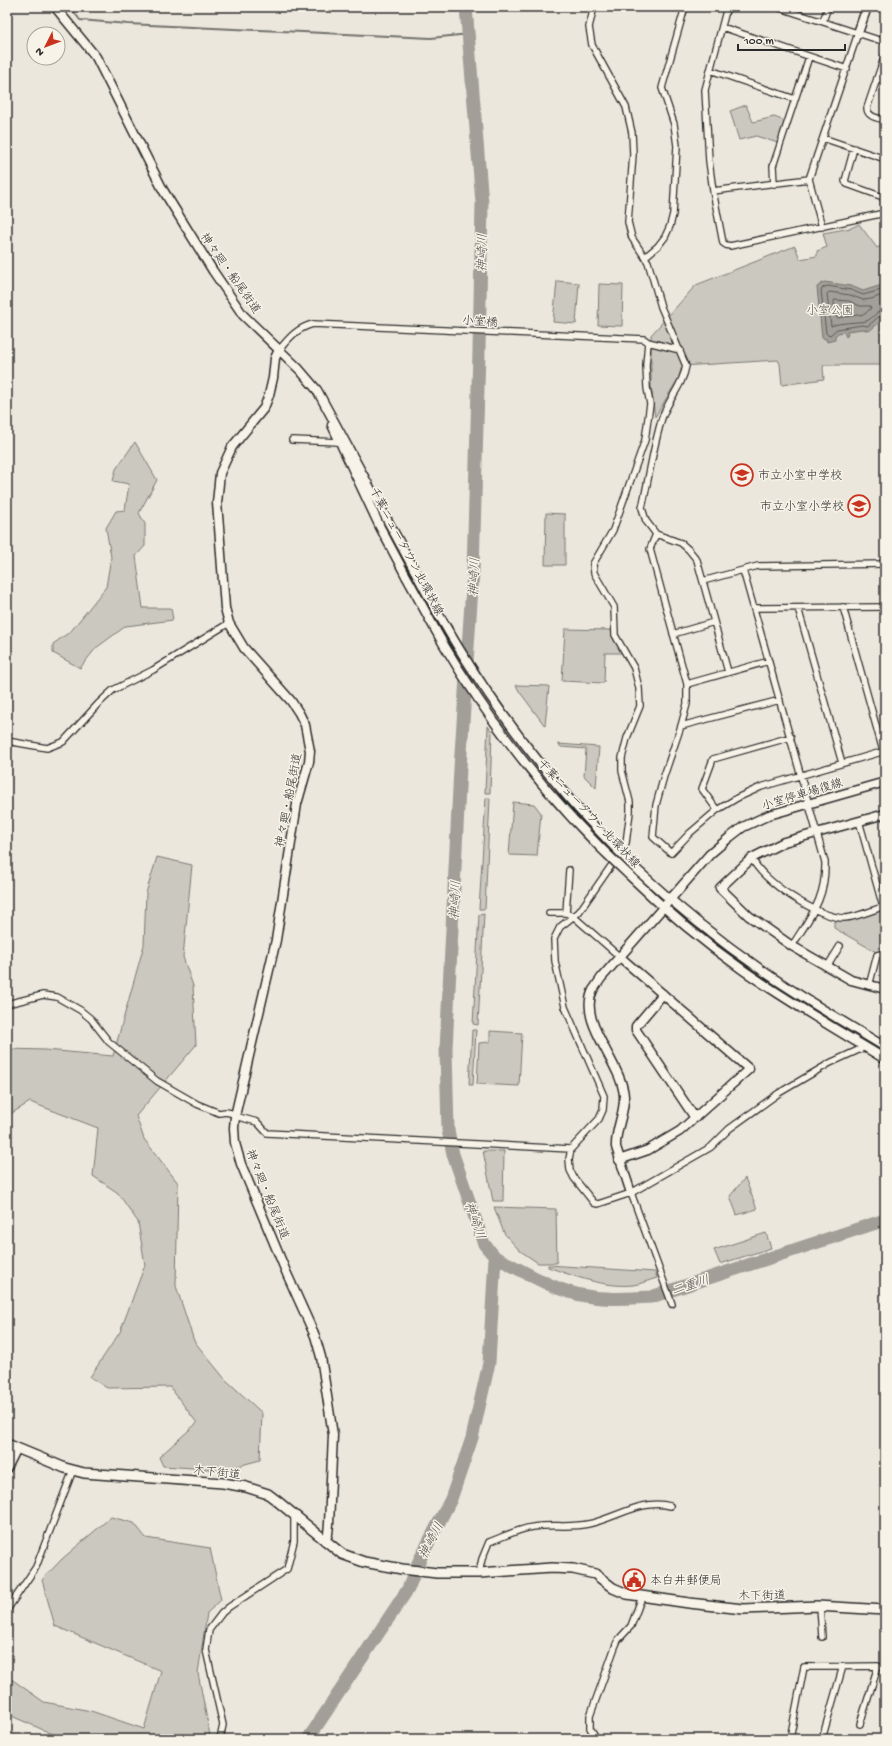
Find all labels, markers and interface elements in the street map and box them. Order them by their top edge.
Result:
north arrow [26,26,66,66]
scale bar [738,26,845,52]
text: 100 m [743,35,774,49]
text: N [33,45,47,58]
street label: 神々廻・船尾街道 [196,230,263,317]
water label: 神崎川 [475,233,491,273]
park label: 小室公園 [806,304,854,319]
street label: 小室橋 [461,314,498,331]
school or university icon: 市立小室中学校 [729,462,755,488]
place label: 市立小室中学校 [758,469,842,484]
street label: 千葉ニュータウン北環状線 [365,485,446,619]
school or university icon: 市立小室小学校 [846,493,872,519]
place label: 市立小室小学校 [760,500,844,515]
water label: 神崎川 [466,557,484,597]
street label: 神々廻・船尾街道 [273,752,306,849]
street label: 千葉ニュータウン北環状線 [533,756,642,872]
street label: 小室停車場復線 [760,776,845,815]
water label: 神崎川 [447,880,465,920]
street label: 神々廻・船尾街道 [242,1147,292,1242]
water label: 神崎川 [460,1200,488,1242]
water label: 二重川 [670,1272,712,1300]
street label: 木下街道 [192,1464,242,1483]
water label: 神崎川 [416,1520,448,1562]
public building icon: 本白井郵便局 [621,1567,647,1593]
place label: 本白井郵便局 [650,1574,722,1589]
street label: 木下街道 [738,1589,786,1604]

